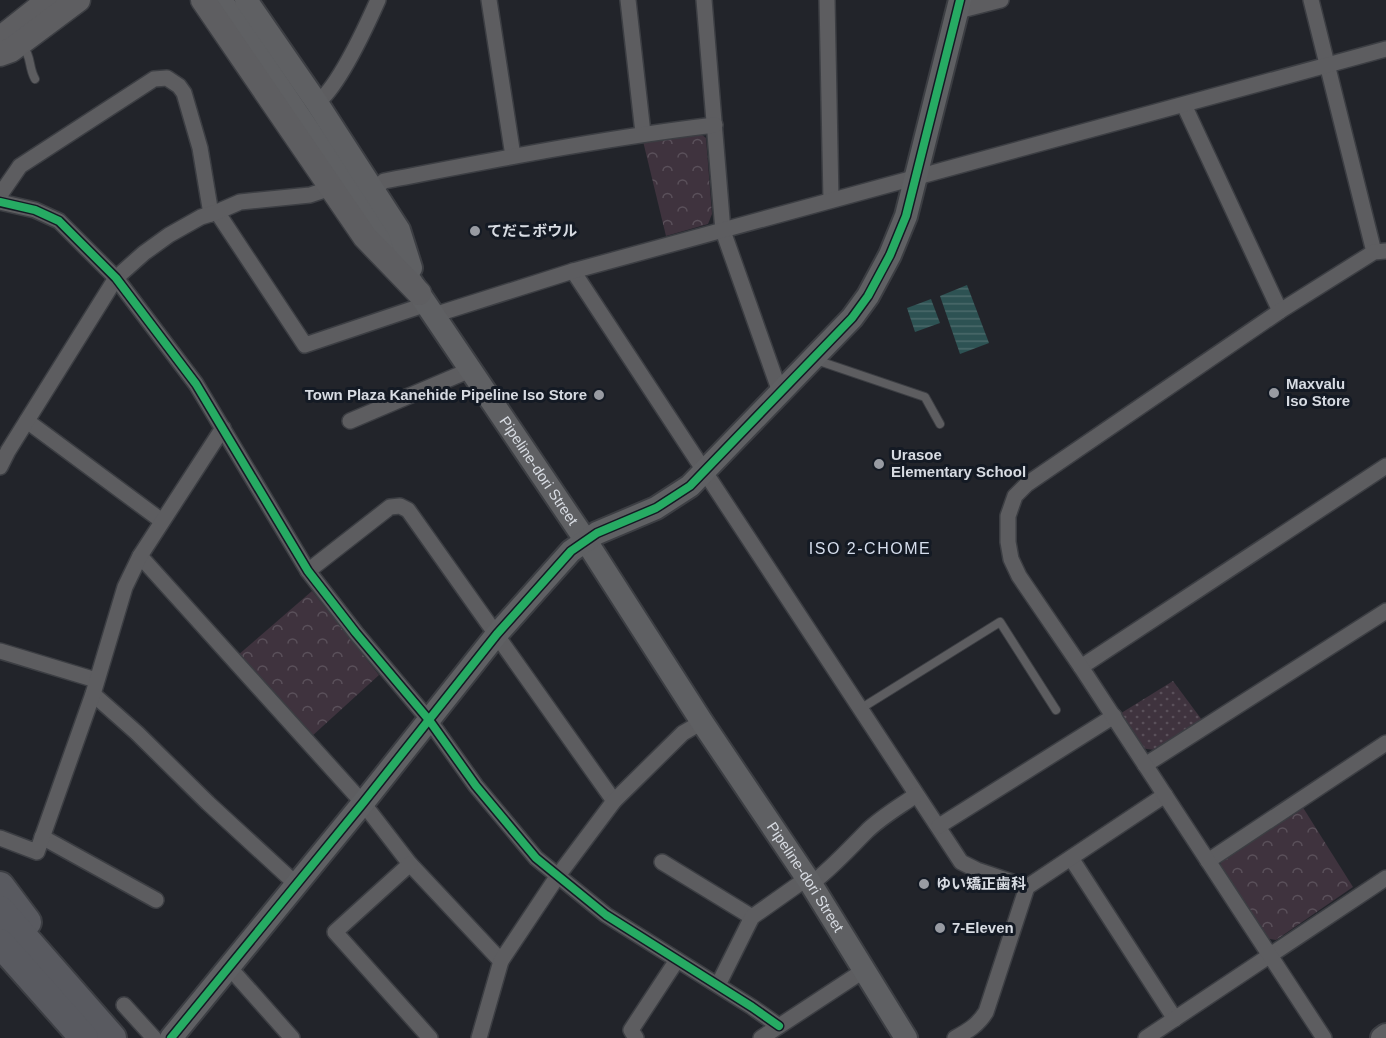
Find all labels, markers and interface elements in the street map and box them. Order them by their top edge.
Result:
place label: てだこボウル [487,222,577,239]
marker: てだこボウル [468,224,482,238]
place label: Maxvalu Iso Store [1286,375,1350,409]
place label: Town Plaza Kanehide Pipeline Iso Store [305,386,587,403]
marker: Maxvalu Iso Store [1267,386,1281,400]
marker: Town Plaza Kanehide Pipeline Iso Store [592,388,606,402]
street label: Pipeline-dori Street [496,413,582,529]
place label: Urasoe Elementary School [891,446,1026,480]
marker: Urasoe Elementary School [872,457,886,471]
district label: ISO 2-CHOME [809,540,931,557]
street label: Pipeline-dori Street [764,819,848,936]
place label: ゆい矯正歯科 [936,875,1026,892]
marker: ゆい矯正歯科 [917,877,931,891]
place label: 7-Eleven [952,919,1014,936]
marker: 7-Eleven [933,921,947,935]

